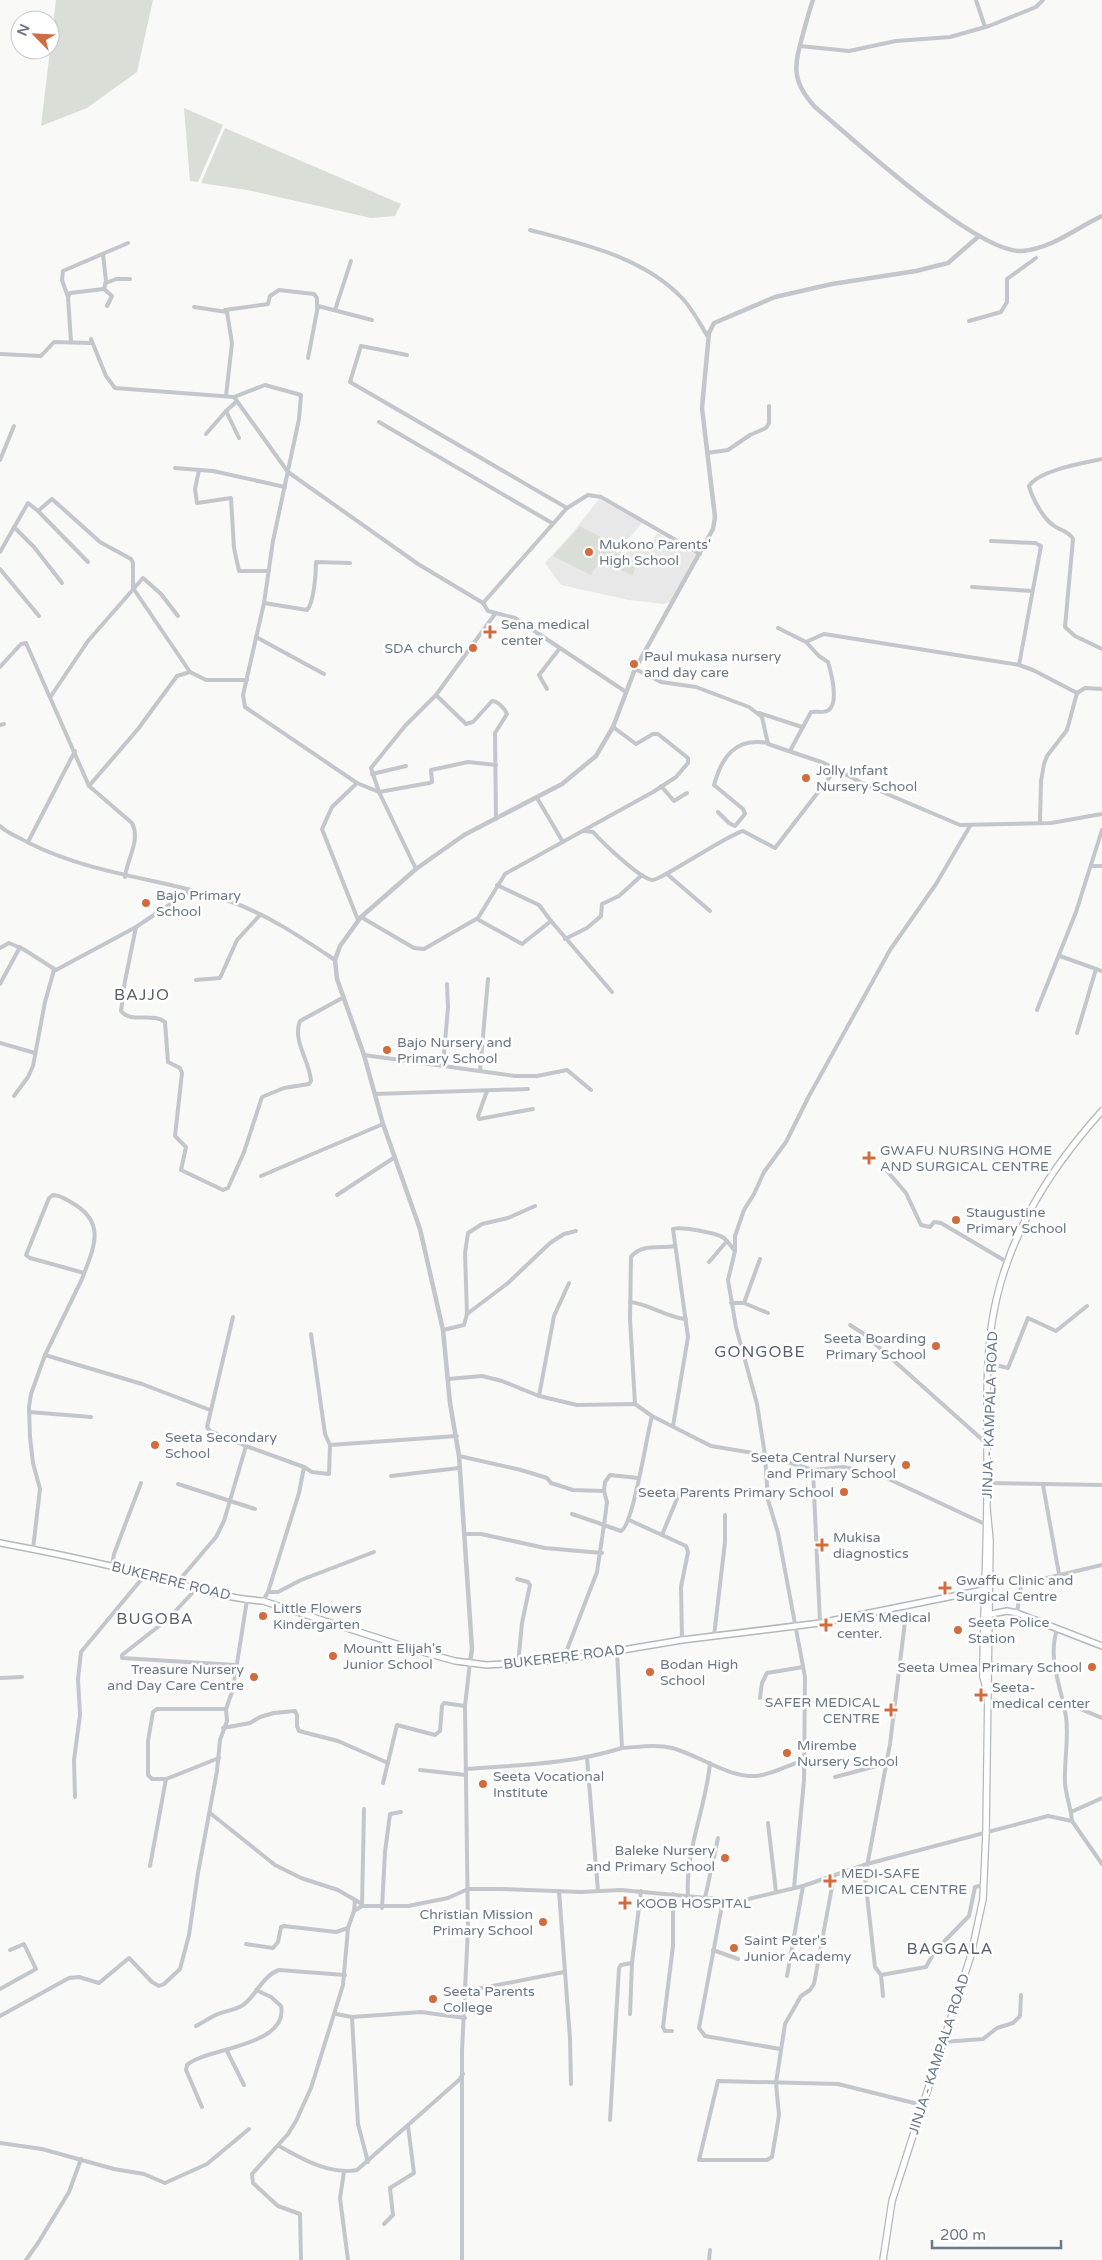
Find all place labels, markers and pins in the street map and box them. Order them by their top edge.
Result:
place label: Mukono Parents' High School [599,536,711,569]
marker: Mukono Parents' High School [583,546,595,558]
place label: Sena medical center [501,616,590,649]
marker: Sena medical center [483,625,497,639]
place label: SDA church [384,640,463,657]
marker: SDA church [467,642,479,654]
place label: Paul mukasa nursery and day care [644,648,782,681]
marker: Paul mukasa nursery and day care [628,658,640,670]
place label: Jolly Infant Nursery School [816,762,917,795]
marker: Jolly Infant Nursery School [800,772,812,784]
place label: Bajo Primary School [156,887,242,920]
marker: Bajo Primary School [140,897,152,909]
place label: Bajo Nursery and Primary School [397,1034,512,1067]
marker: Bajo Nursery and Primary School [381,1044,393,1056]
place label: GWAFU NURSING HOME AND SURGICAL CENTRE [880,1142,1052,1175]
marker: GWAFU NURSING HOME AND SURGICAL CENTRE [862,1151,876,1165]
place label: Staugustine Primary School [966,1204,1067,1237]
marker: Staugustine Primary School [950,1214,962,1226]
place label: Seeta Boarding Primary School [824,1330,926,1363]
marker: Seeta Boarding Primary School [930,1340,942,1352]
place label: Seeta Secondary School [165,1429,277,1462]
marker: Seeta Secondary School [149,1439,161,1451]
place label: Seeta Central Nursery and Primary School [751,1449,896,1482]
marker: Seeta Central Nursery and Primary School [900,1459,912,1471]
place label: Seeta Parents Primary School [638,1484,834,1501]
marker: Seeta Parents Primary School [838,1486,850,1498]
place label: Mukisa diagnostics [833,1529,909,1562]
marker: Mukisa diagnostics [815,1538,829,1552]
place label: Gwaffu Clinic and Surgical Centre [956,1572,1073,1605]
marker: Gwaffu Clinic and Surgical Centre [938,1581,952,1595]
place label: Little Flowers Kindergarten [273,1600,362,1633]
place label: JEMS Medical center. [837,1609,931,1642]
marker: Little Flowers Kindergarten [257,1610,269,1622]
place label: Seeta Police Station [968,1614,1049,1647]
marker: JEMS Medical center. [819,1618,833,1632]
marker: Seeta Police Station [952,1624,964,1636]
place label: Mountt Elijah's Junior School [343,1640,442,1673]
marker: Mountt Elijah's Junior School [327,1650,339,1662]
place label: Bodan High School [660,1656,738,1689]
place label: Seeta Umea Primary School [898,1659,1082,1676]
place label: Treasure Nursery and Day Care Centre [107,1661,244,1694]
marker: Seeta Umea Primary School [1086,1661,1098,1673]
marker: Bodan High School [644,1666,656,1678]
marker: Treasure Nursery and Day Care Centre [248,1671,260,1683]
place label: Seeta- medical center [992,1679,1090,1712]
marker: Seeta- medical center [974,1688,988,1702]
place label: SAFER MEDICAL CENTRE [765,1694,880,1727]
marker: SAFER MEDICAL CENTRE [884,1703,898,1717]
place label: Mirembe Nursery School [797,1737,898,1770]
marker: Mirembe Nursery School [781,1747,793,1759]
place label: Seeta Vocational Institute [493,1768,604,1801]
marker: Seeta Vocational Institute [477,1778,489,1790]
place label: Baleke Nursery and Primary School [586,1842,715,1875]
marker: Baleke Nursery and Primary School [719,1852,731,1864]
place label: MEDI-SAFE MEDICAL CENTRE [841,1865,967,1898]
marker: MEDI-SAFE MEDICAL CENTRE [823,1874,837,1888]
place label: KOOB HOSPITAL [636,1895,751,1912]
marker: KOOB HOSPITAL [618,1896,632,1910]
place label: Christian Mission Primary School [420,1906,533,1939]
marker: Christian Mission Primary School [537,1916,549,1928]
place label: Saint Peter's Junior Academy [744,1932,852,1965]
marker: Saint Peter's Junior Academy [728,1942,740,1954]
place label: Seeta Parents College [443,1983,535,2016]
marker: Seeta Parents College [427,1993,439,2005]

